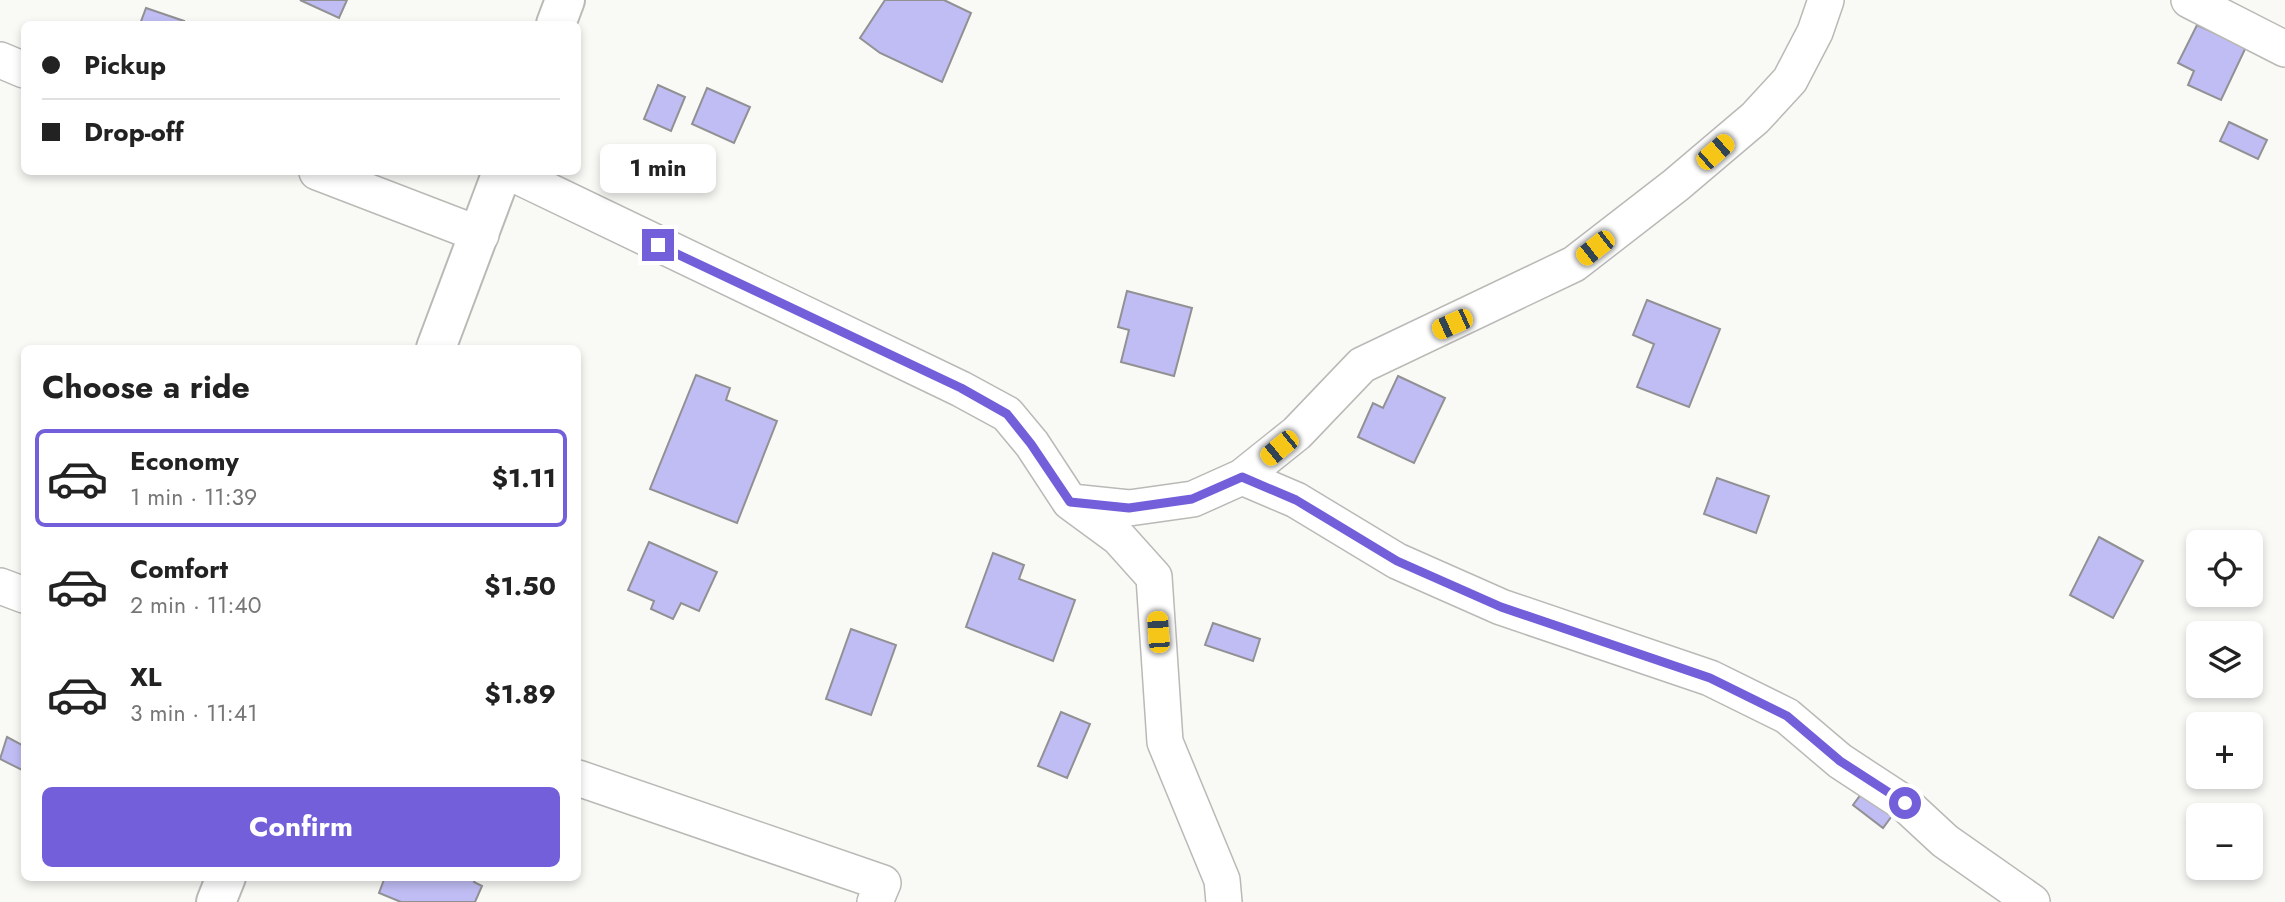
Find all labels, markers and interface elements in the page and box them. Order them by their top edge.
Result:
text: Pickup [84,46,166,84]
text: Drop-off [84,113,184,151]
car [1693,130,1738,174]
callout: 1 min [600,144,716,192]
text: 1 min [629,151,687,185]
car [1572,227,1619,269]
route end [642,229,674,261]
car [1429,306,1476,342]
text: Choose a ride [42,364,250,410]
car [1257,427,1302,469]
text: Economy [130,442,239,480]
icon: car [46,447,109,510]
text: $1.11 [492,459,556,497]
text: 1 min · 11:39 [130,480,257,514]
map controls [2186,530,2263,880]
button: locate [2186,530,2263,607]
text: Comfort [130,550,228,588]
icon: car [46,555,109,618]
text: $1.50 [484,567,556,605]
text: 2 min · 11:40 [130,588,262,622]
car [1147,610,1170,654]
button: layers [2186,621,2263,698]
text: XL [130,658,162,696]
icon: car [46,663,109,726]
text: $1.89 [485,675,556,713]
text: 3 min · 11:41 [130,696,258,730]
button: + [2186,712,2263,789]
button: Confirm [42,787,560,867]
route start [1889,787,1921,819]
button: − [2186,803,2263,880]

